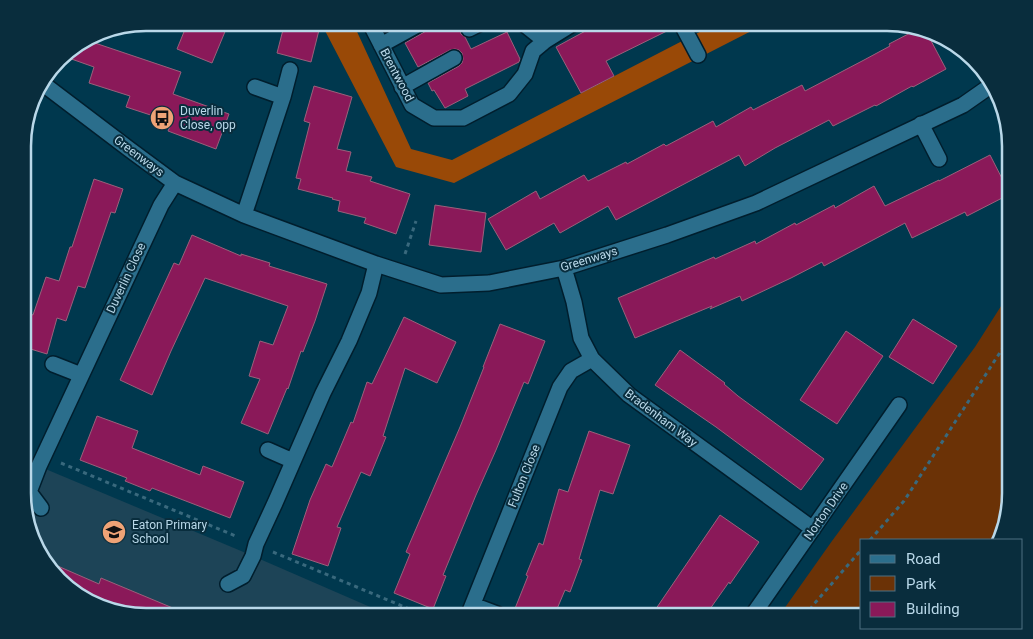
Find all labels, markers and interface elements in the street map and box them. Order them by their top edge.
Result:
street label: Brentwood [377,46,417,104]
place label: Duverlin Close, opp [180,104,236,132]
bus stop icon: Duverlin Close, opp [149,105,175,131]
street label: Greenways [111,133,167,179]
street label: Duverlin Close [104,240,148,316]
street label: Greenways [559,244,619,274]
street label: Bradenham Way [622,386,700,450]
street label: Fulton Close [505,443,543,509]
street label: Norton Drive [801,480,851,542]
place label: Eaton Primary School [132,518,207,546]
school or university icon: Eaton Primary School [101,519,127,545]
legend [860,539,1023,629]
text: Road [906,550,940,568]
text: Park [906,575,937,593]
text: Building [906,600,960,618]

